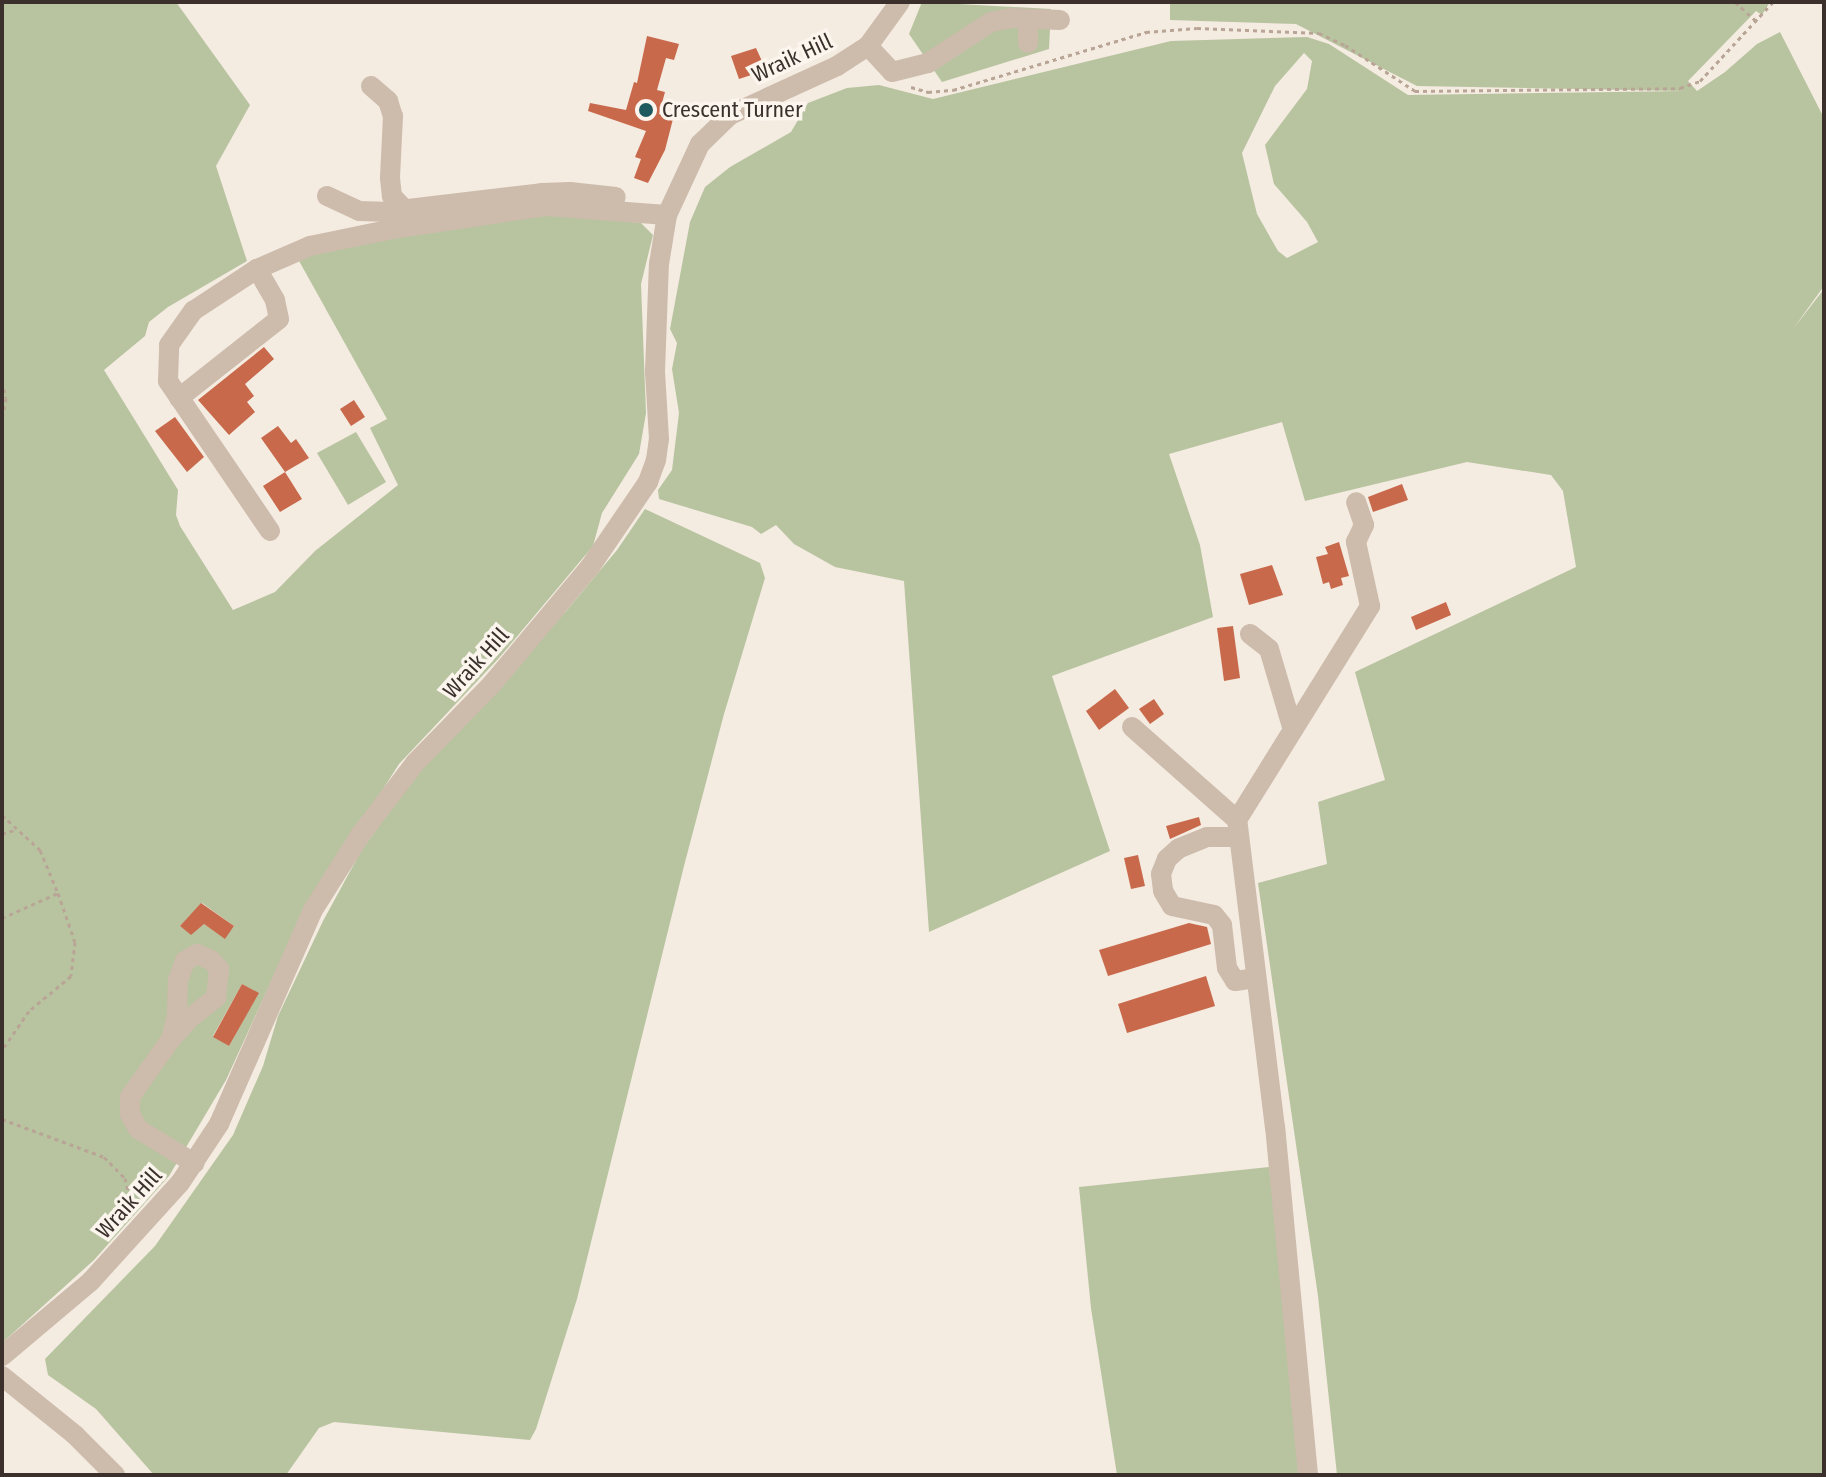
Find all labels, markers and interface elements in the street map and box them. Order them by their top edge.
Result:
street label: Wraik Hill [748,28,836,88]
place label: Crescent Turner [662,97,803,123]
marker: Crescent Turner [637,101,655,119]
street label: Wraik Hill [438,622,514,704]
street label: Wraik Hill [91,1162,167,1244]

